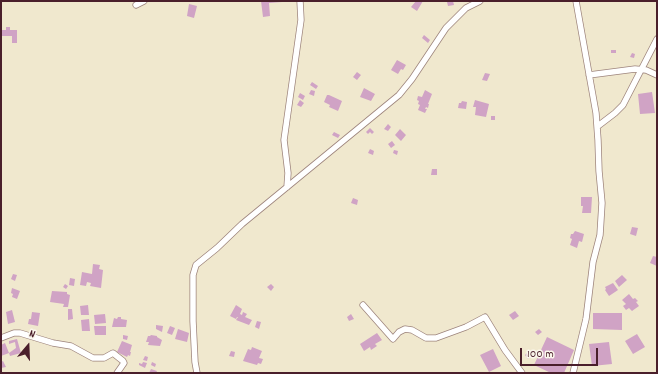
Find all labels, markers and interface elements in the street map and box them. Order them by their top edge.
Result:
north arrow [8,326,48,366]
text: N [27,326,37,343]
scale bar [522,340,600,366]
text: 100 m [527,346,554,363]

